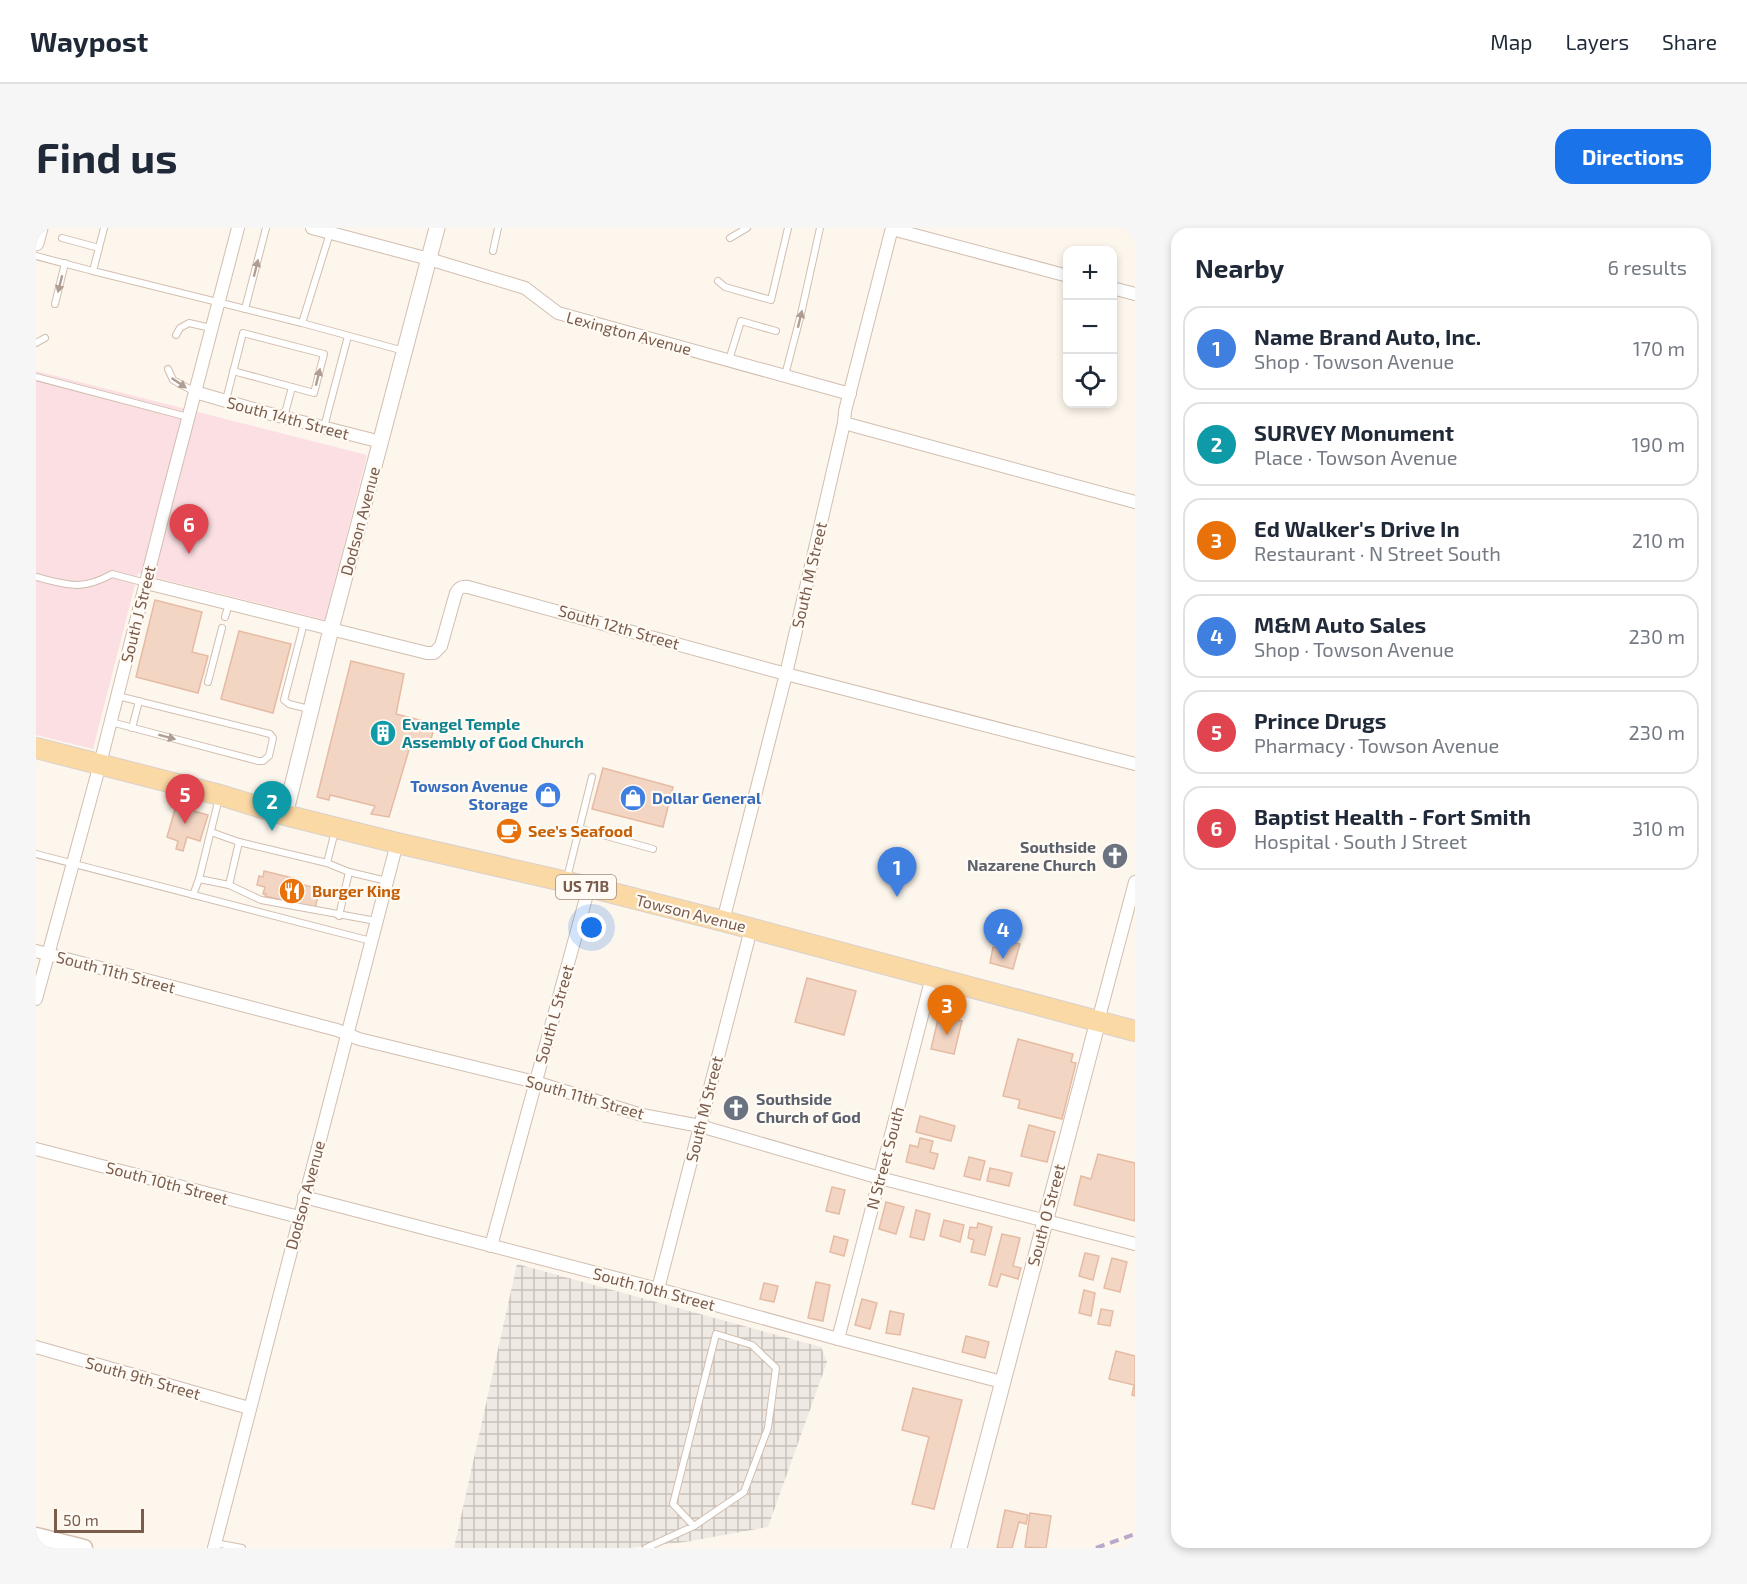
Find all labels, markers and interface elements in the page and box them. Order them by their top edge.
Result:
text: Waypost [30,24,148,58]
text: Map [1490,29,1532,54]
text: Layers [1565,29,1629,54]
text: Share [1662,29,1717,54]
button: Directions [1555,129,1711,184]
text: Find us [36,131,178,181]
map controls [1063,246,1117,408]
button: + [1063,246,1117,300]
text: Nearby [1195,252,1284,283]
text: 6 results [1607,255,1687,279]
one-way arrow [251,259,261,278]
one-way arrow [55,275,65,293]
button: − [1063,300,1117,354]
street label: Lexington Avenue [565,307,694,358]
one-way arrow [795,310,805,329]
text: Name Brand Auto, Inc. [1254,323,1481,349]
text: 1 [1212,336,1221,360]
text: 170 m [1633,336,1685,360]
text: Shop · Towson Avenue [1254,349,1454,373]
button: locate [1063,354,1117,408]
one-way arrow [314,368,324,386]
one-way arrow [171,377,188,388]
street label: South 14th Street [225,392,351,443]
text: SURVEY Monument [1254,419,1454,445]
text: 2 [1211,432,1222,456]
text: 190 m [1632,432,1685,456]
text: Place · Towson Avenue [1254,445,1458,469]
street label: Dodson Avenue [336,464,383,578]
pin: 6 [170,504,208,554]
text: Ed Walker's Drive In [1254,515,1460,541]
street label: South M Street [787,520,830,630]
text: 3 [1211,528,1222,552]
text: 210 m [1632,528,1685,552]
text: Restaurant · N Street South [1254,541,1501,565]
street label: South J Street [116,563,159,664]
street label: South 12th Street [556,600,682,653]
text: M&M Auto Sales [1254,611,1426,637]
text: 4 [1210,624,1223,648]
text: 230 m [1629,624,1685,648]
text: Shop · Towson Avenue [1254,637,1454,661]
text: Prince Drugs [1254,707,1386,733]
place label: Evangel Temple Assembly of God Church [402,714,584,752]
building icon: Evangel Temple Assembly of God Church [368,718,398,748]
text: 5 [1211,720,1222,744]
text: 230 m [1629,720,1685,744]
one-way arrow [159,733,177,742]
text: Pharmacy · Towson Avenue [1254,733,1499,757]
pin: 5 [166,774,204,824]
place label: Towson Avenue Storage [410,776,528,813]
shop icon: Towson Avenue Storage [533,780,563,810]
pin: 2 [252,782,292,831]
shop icon: Dollar General [618,783,648,813]
place label: Dollar General [652,788,762,807]
text: Baptist Health - Fort Smith [1254,803,1531,829]
cafe icon: See’s Seafood [494,816,524,846]
text: 6 [1211,816,1222,840]
text: 310 m [1632,816,1685,840]
place label: See’s Seafood [528,821,633,840]
text: Hospital · South J Street [1254,829,1467,853]
place label: Southside Nazarene Church [967,837,1096,874]
church icon: Southside Nazarene Church [1100,841,1130,871]
pin: 1 [878,848,916,897]
road number: US 71B [556,875,616,899]
restaurant icon: Burger King [277,876,307,906]
place label: Burger King [312,881,401,900]
street label: Towson Avenue [634,890,748,935]
pin: 4 [984,910,1022,959]
your location [577,913,606,942]
street label: South 11th Street [55,947,178,997]
street label: South L Street [530,962,577,1066]
pin: 3 [928,986,966,1035]
street label: South M Street [681,1054,726,1164]
street label: South 11th Street [524,1071,647,1123]
place label: Southside Church of God [756,1089,861,1126]
church icon: Southside Church of God [721,1093,751,1123]
street label: N Street South [862,1104,907,1211]
street label: Dodson Avenue [281,1138,328,1252]
street label: South 10th Street [104,1157,230,1208]
street label: South O Street [1023,1162,1068,1268]
street label: South 10th Street [591,1263,717,1314]
street label: South 9th Street [83,1352,203,1403]
scale bar [54,1506,144,1534]
text: 50 m [63,1510,99,1529]

